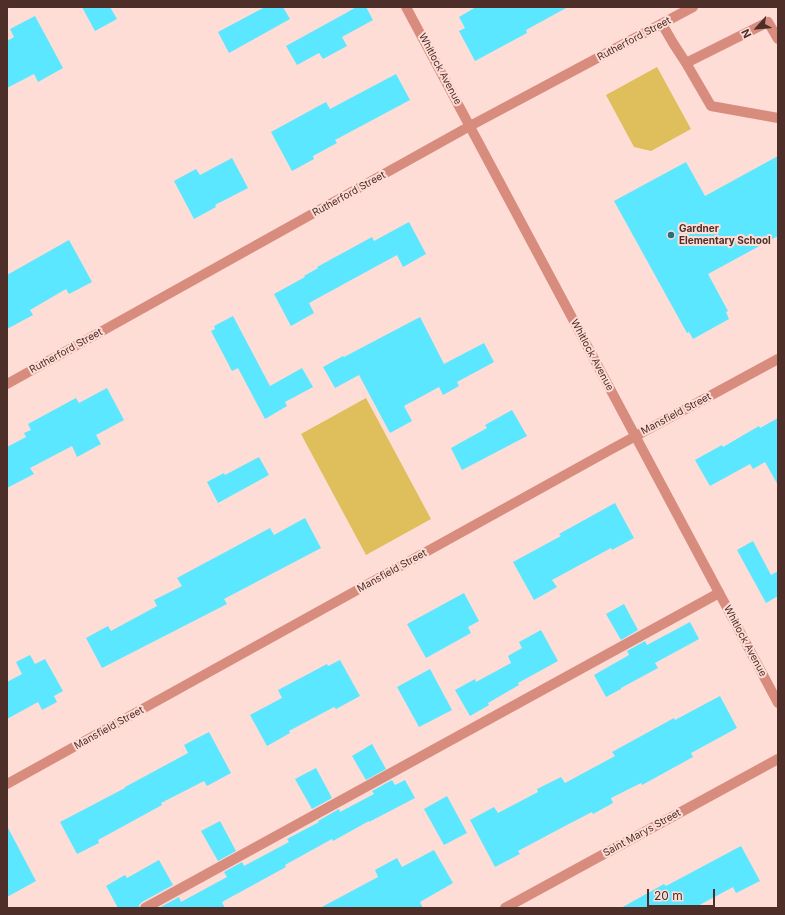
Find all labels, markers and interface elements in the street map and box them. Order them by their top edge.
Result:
north arrow [737,8,777,48]
street label: Rutherford Street [595,15,673,63]
text: N [738,27,754,40]
street label: Whitlock Avenue [416,31,464,107]
street label: Rutherford Street [310,169,388,219]
place label: Gardner Elementary School [679,223,771,246]
marker: Gardner Elementary School [666,230,676,240]
street label: Whitlock Avenue [568,317,616,393]
street label: Rutherford Street [27,326,105,376]
street label: Mansfield Street [639,391,713,437]
street label: Mansfield Street [355,547,429,595]
street label: Whitlock Avenue [721,603,769,679]
street label: Mansfield Street [72,704,146,752]
street label: Saint Marys Street [601,807,683,859]
scale bar [649,881,717,907]
text: 20 m [654,888,683,903]

